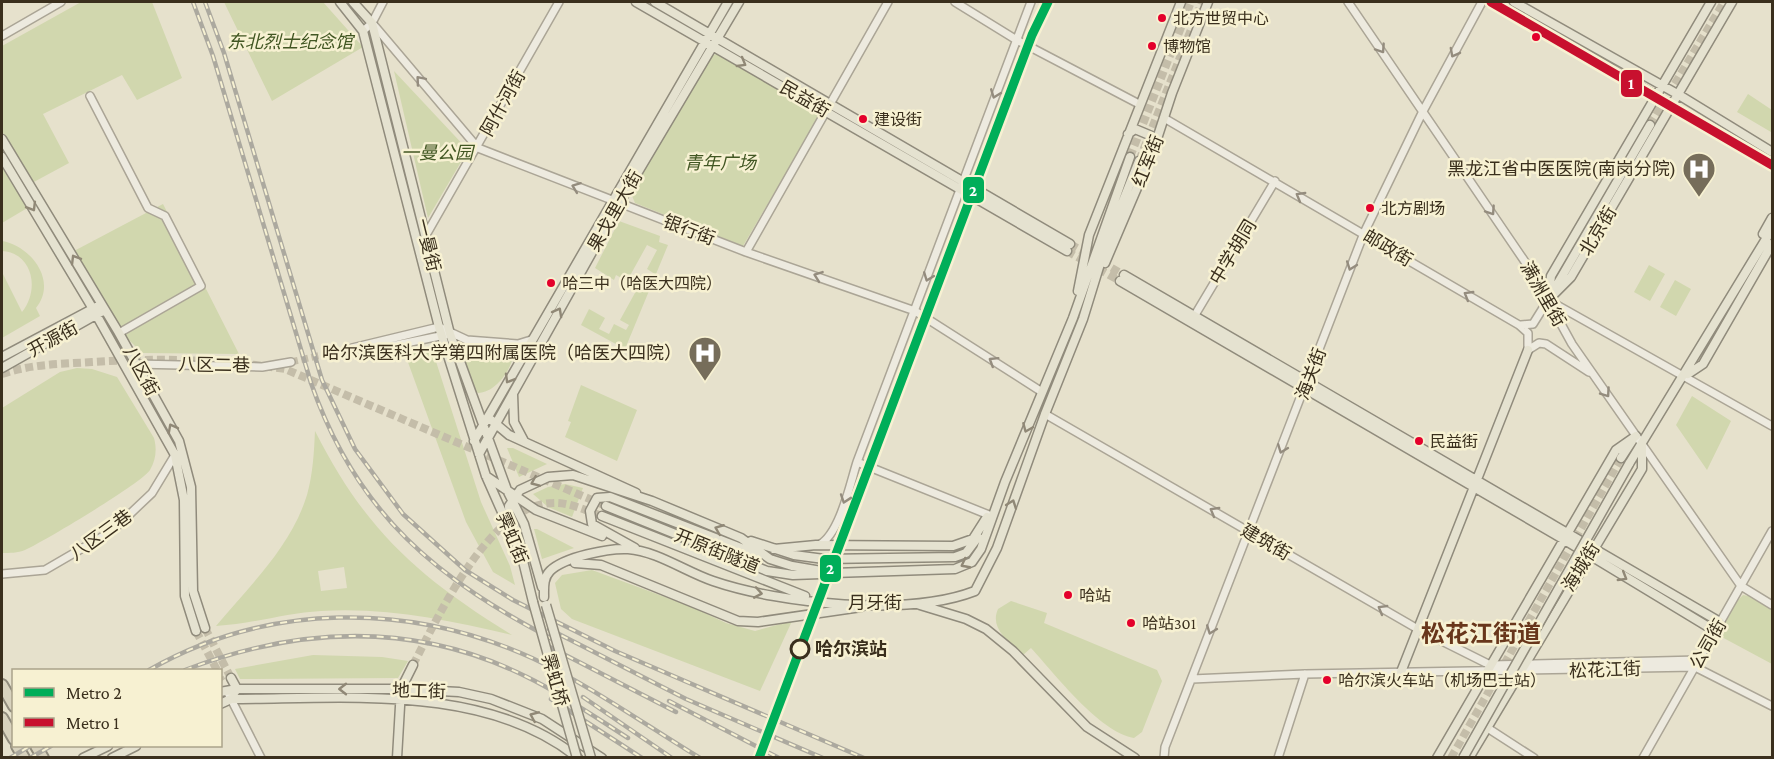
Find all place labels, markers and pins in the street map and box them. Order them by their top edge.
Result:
place label: 北方世贸中心 [1173,10,1269,27]
marker: 北方世贸中心 [1156,12,1168,24]
unlabelled marker [1530,31,1542,43]
place label: 博物馆 [1163,38,1211,55]
marker: 博物馆 [1146,40,1158,52]
place label: 建设街 [874,111,922,128]
marker: 建设街 [857,113,869,125]
hospital icon: 黑龙江省中医医院(南岗分院) [1681,151,1717,198]
place label: 黑龙江省中医医院(南岗分院) [1447,159,1676,180]
place label: 北方剧场 [1381,200,1445,217]
marker: 北方剧场 [1364,202,1376,214]
place label: 哈三中（哈医大四院） [562,275,722,292]
marker: 哈三中（哈医大四院） [545,277,557,289]
hospital icon: 哈尔滨医科大学第四附属医院（哈医大四院） [687,335,723,382]
place label: 哈尔滨医科大学第四附属医院（哈医大四院） [322,343,682,363]
place label: 民益街 [1430,433,1478,450]
marker: 民益街 [1413,435,1425,447]
place label: 哈站 [1079,587,1111,604]
marker: 哈站 [1062,589,1074,601]
place label: 哈站301 [1142,615,1196,632]
marker: 哈站301 [1125,617,1137,629]
marker: 哈尔滨站 [790,639,810,659]
place label: 哈尔滨站 [815,639,887,659]
place label: 哈尔滨火车站（机场巴士站） [1338,672,1546,689]
marker: 哈尔滨火车站（机场巴士站） [1321,674,1333,686]

